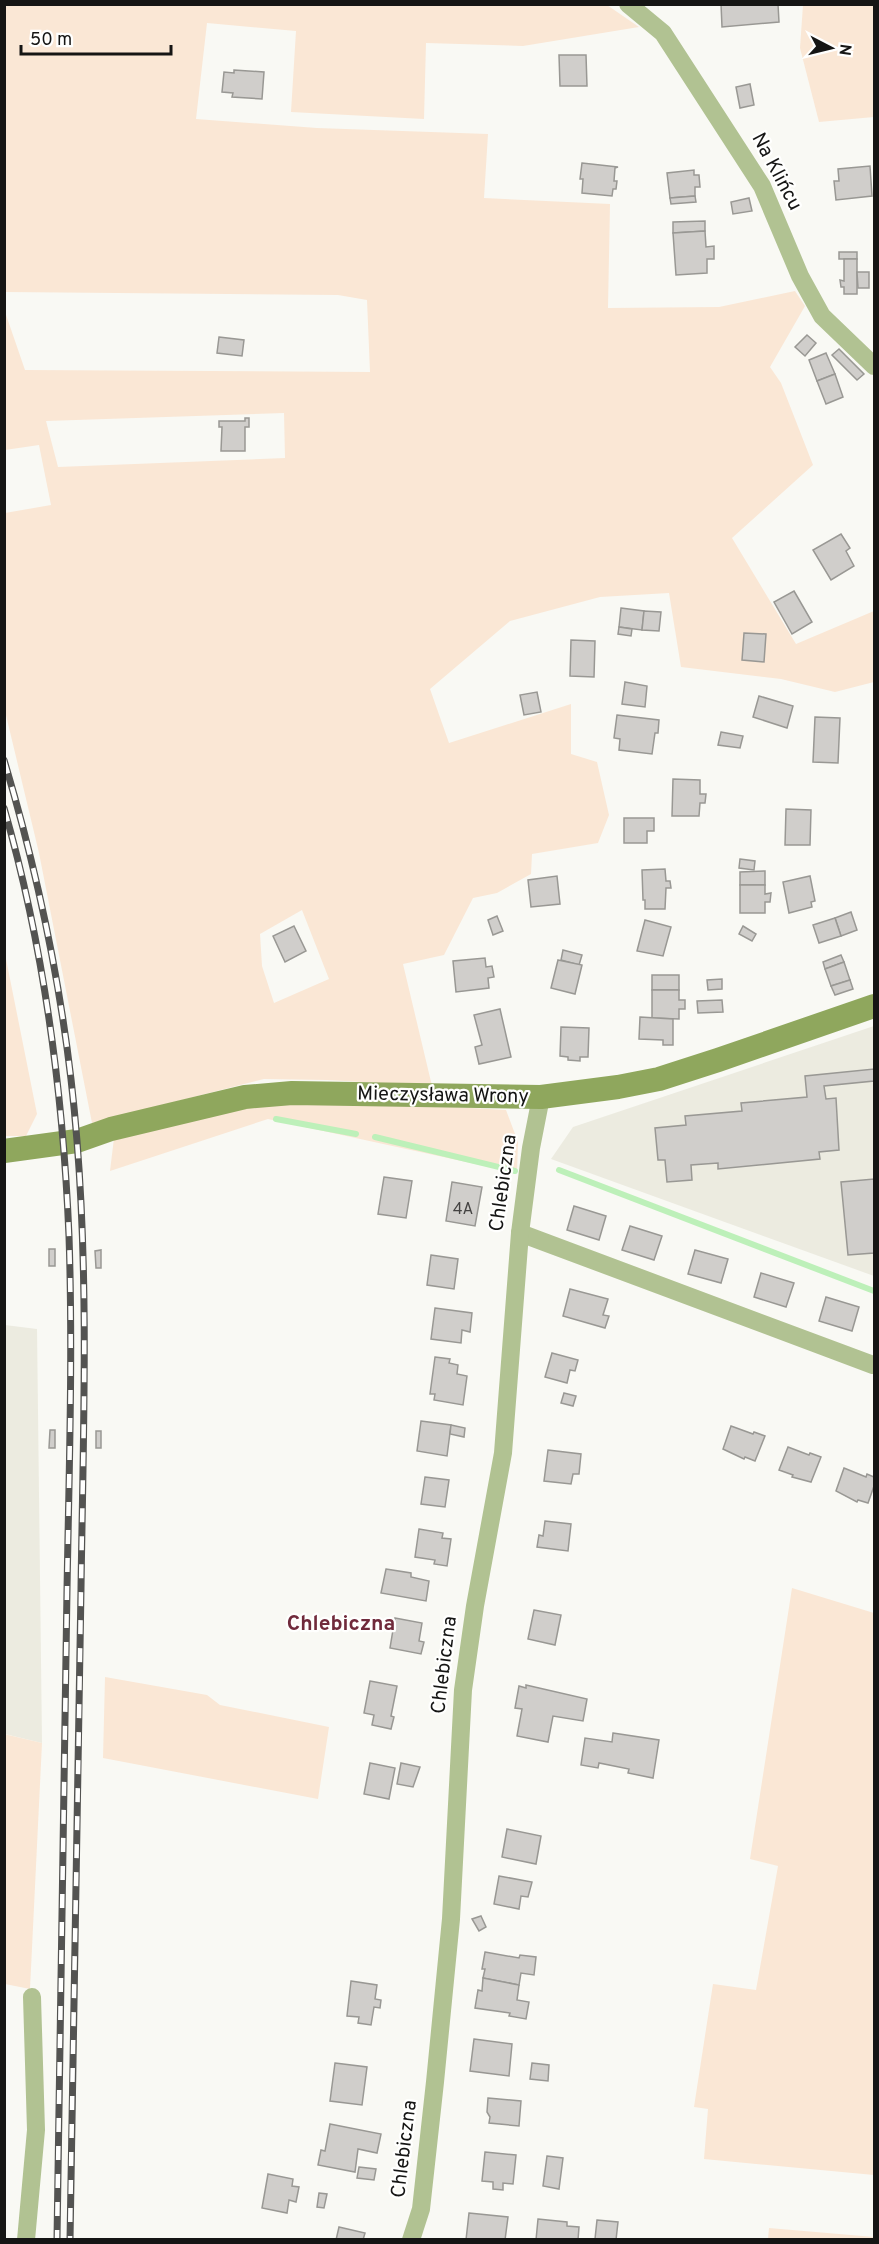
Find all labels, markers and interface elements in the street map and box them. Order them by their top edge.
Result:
scale bar [21,18,171,56]
north arrow [801,18,861,78]
text: 50 m [30,29,72,52]
text: N [833,43,855,57]
street label: Na Klińcu [745,129,807,215]
street label: Mieczysława Wrony [357,1082,529,1110]
street label: Chlebiczna [484,1133,524,1233]
house number: 4A [453,1200,473,1220]
district label: Chlebiczna [287,1611,395,1638]
street label: Chlebiczna [426,1615,464,1715]
street label: Chlebiczna [386,2099,424,2199]

